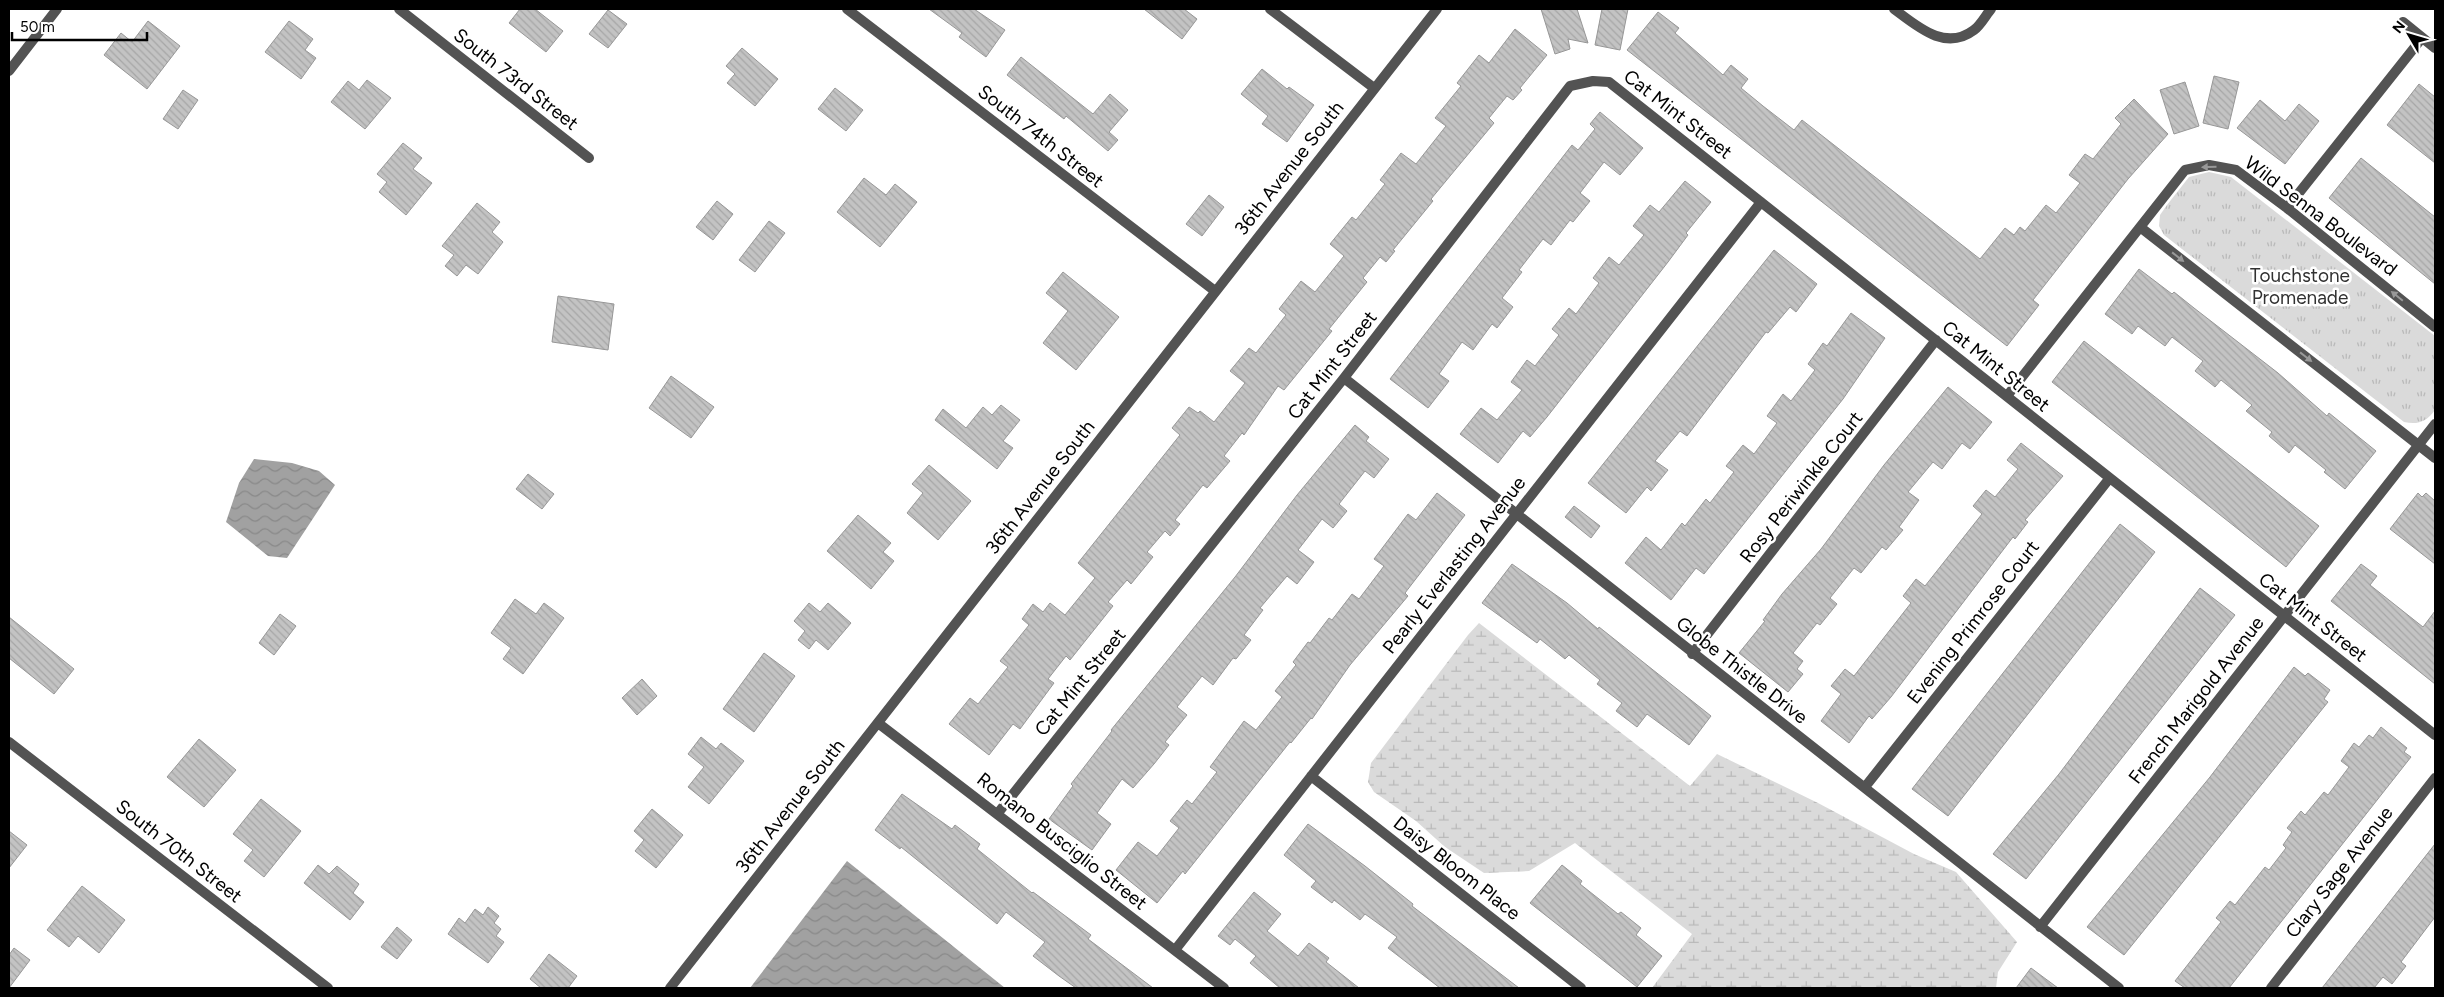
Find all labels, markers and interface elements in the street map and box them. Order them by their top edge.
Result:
scale bar [12,10,148,42]
north arrow [2384,10,2434,60]
text: 50 m [20,18,55,36]
text: N [2389,18,2409,37]
street label: South 73rd Street [449,23,583,135]
street label: Cat Mint Street [1619,64,1737,164]
street label: South 74th Street [973,80,1109,192]
street label: 36th Avenue South [1230,96,1348,240]
street label: Wild Senna Boulevard [2240,151,2402,281]
one-way arrow [2200,163,2216,171]
one-way arrow [2171,251,2184,262]
park label: Touchstone Promenade [2250,264,2350,309]
one-way arrow [2391,291,2404,302]
street label: Cat Mint Street [1282,306,1382,424]
street label: Cat Mint Street [1938,316,2054,416]
one-way arrow [2299,351,2312,362]
street label: Rosy Periwinkle Court [1735,407,1867,567]
street label: 36th Avenue South [981,415,1099,559]
street label: Pearly Everlasting Avenue [1378,472,1530,658]
street label: Evening Primrose Court [1902,536,2044,708]
street label: Cat Mint Street [2254,567,2372,667]
street label: Globe Thistle Drive [1672,612,1812,728]
street label: French Marigold Avenue [2123,612,2269,788]
street label: Cat Mint Street [1030,624,1130,740]
street label: 36th Avenue South [731,734,849,878]
street label: Romano Busciglio Street [972,767,1152,915]
street label: South 70th Street [111,795,247,907]
street label: Clary Sage Avenue [2281,802,2397,942]
street label: Daisy Bloom Place [1389,811,1525,925]

